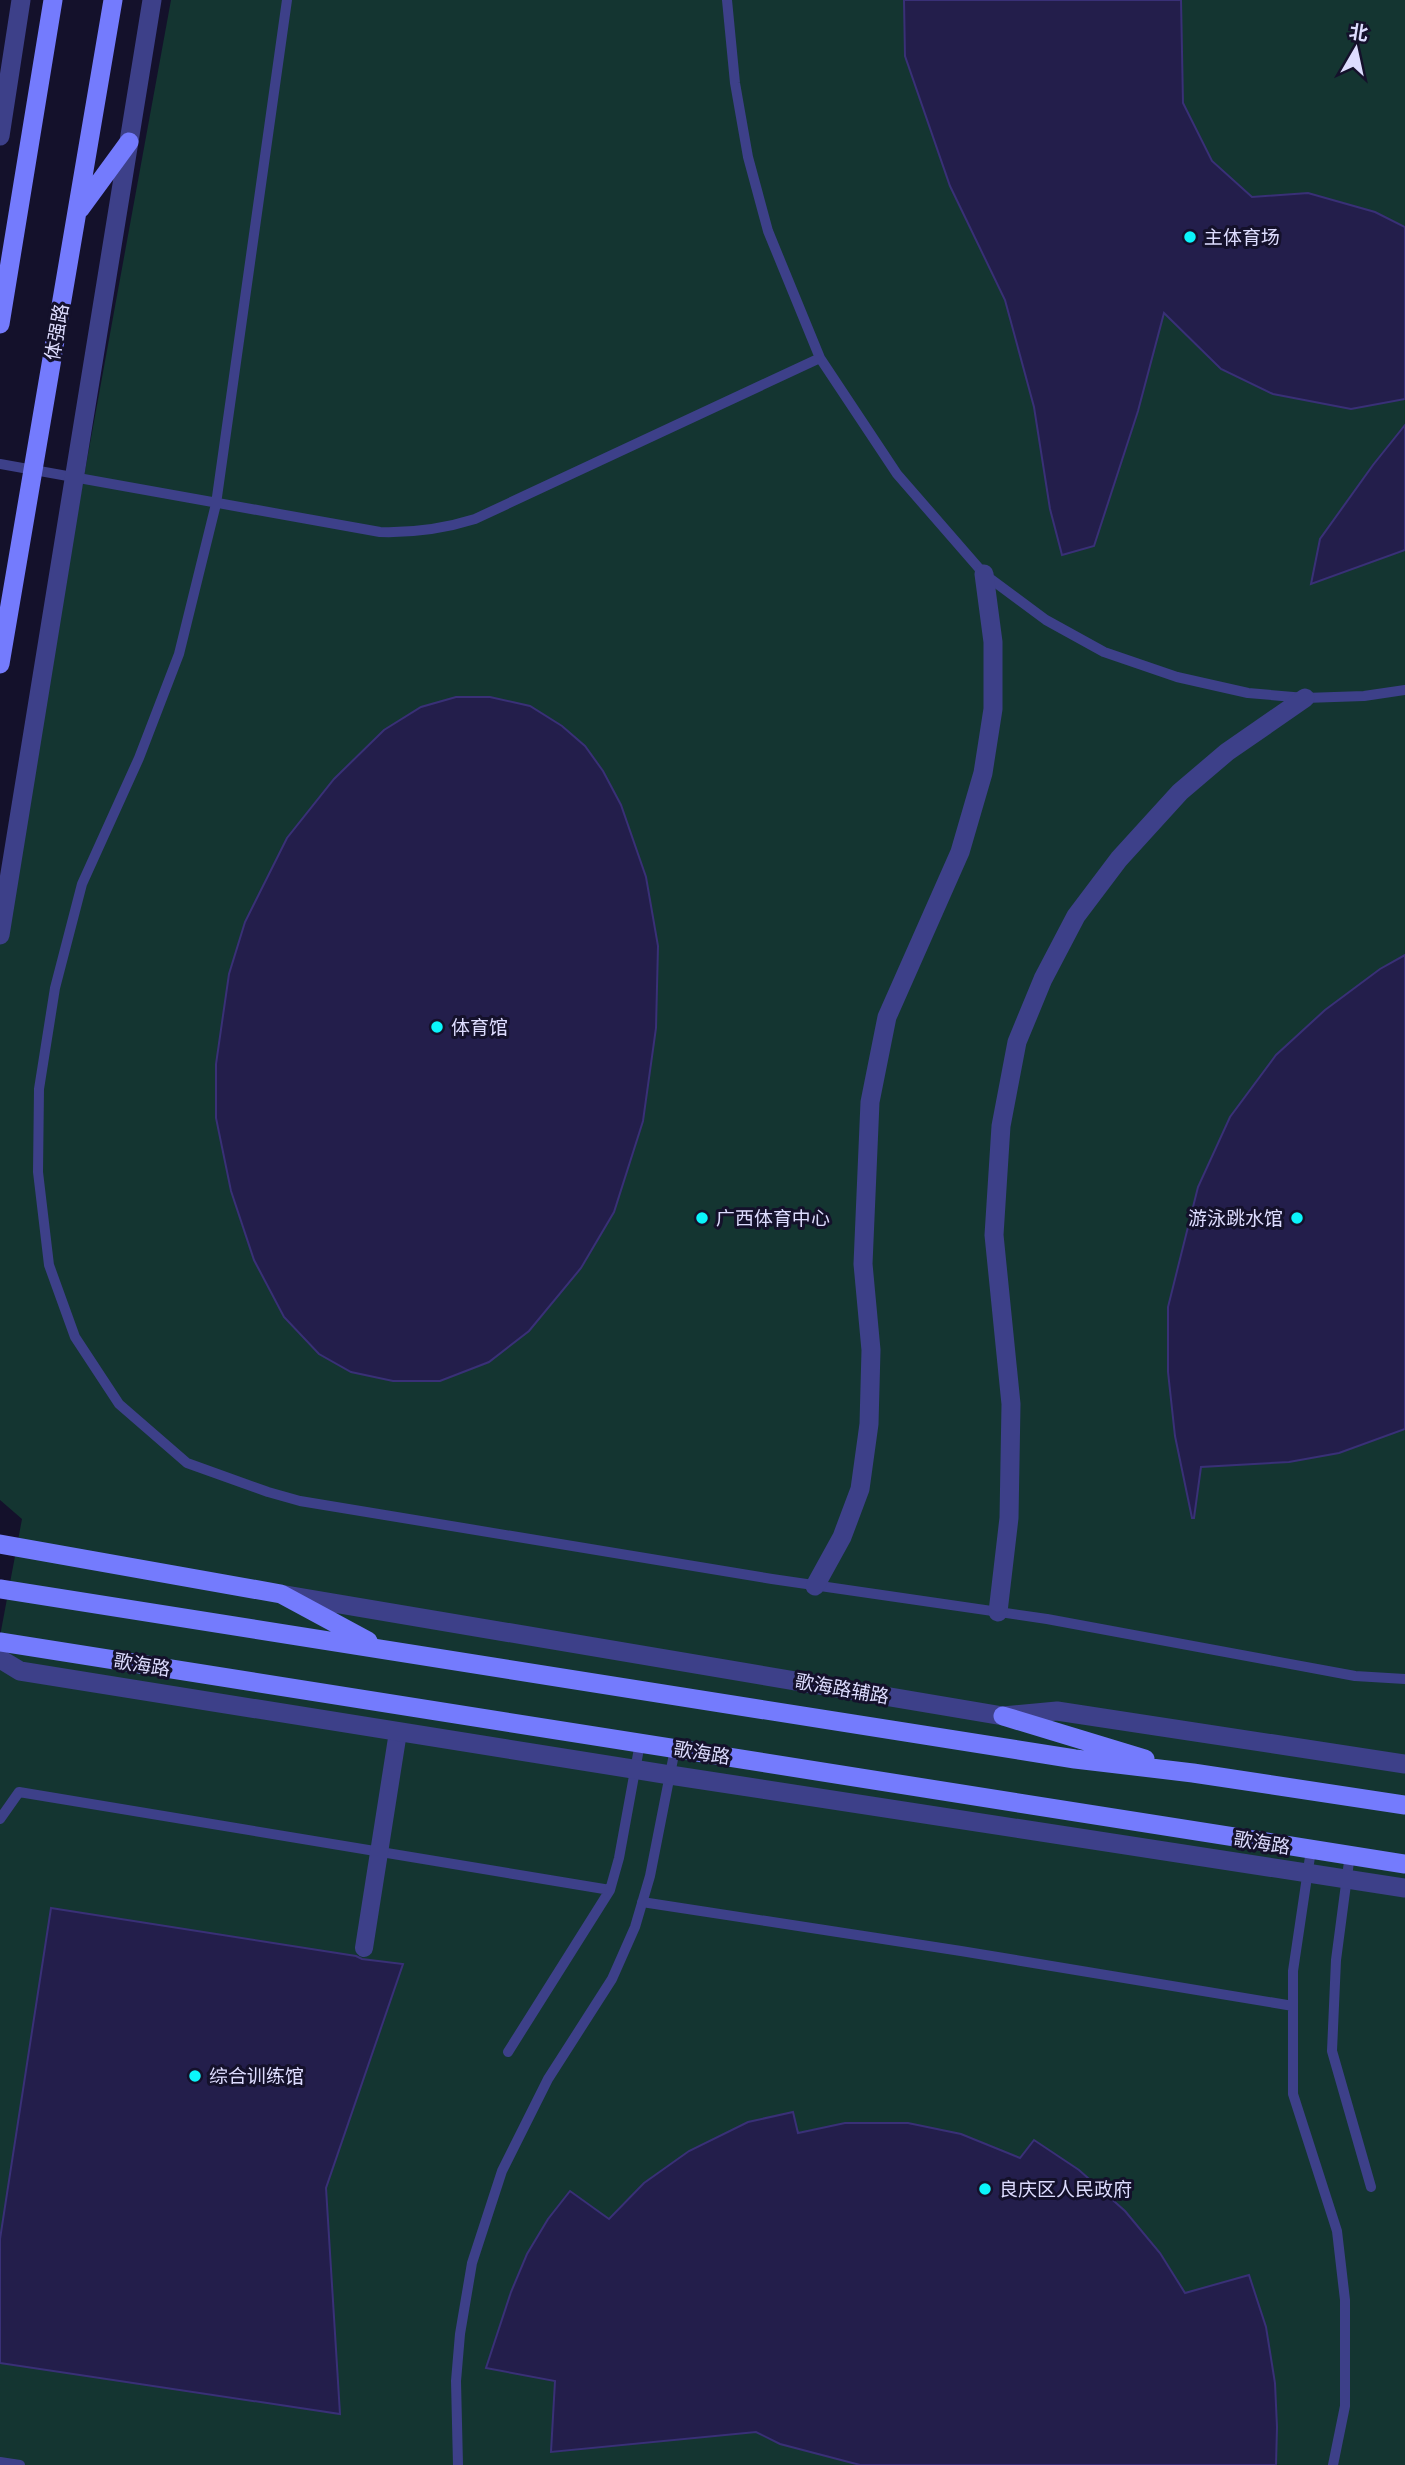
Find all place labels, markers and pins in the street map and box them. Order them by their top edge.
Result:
place label: 主体育场 [1204,226,1280,249]
marker: 主体育场 [1182,229,1198,245]
place label: 体育馆 [451,1016,508,1039]
marker: 体育馆 [429,1019,445,1035]
place label: 广西体育中心 [716,1207,830,1230]
place label: 游泳跳水馆 [1188,1207,1283,1230]
marker: 广西体育中心 [694,1210,710,1226]
marker: 游泳跳水馆 [1289,1210,1305,1226]
place label: 综合训练馆 [209,2065,304,2088]
marker: 综合训练馆 [187,2068,203,2084]
place label: 良庆区人民政府 [999,2178,1132,2201]
marker: 良庆区人民政府 [977,2181,993,2197]

